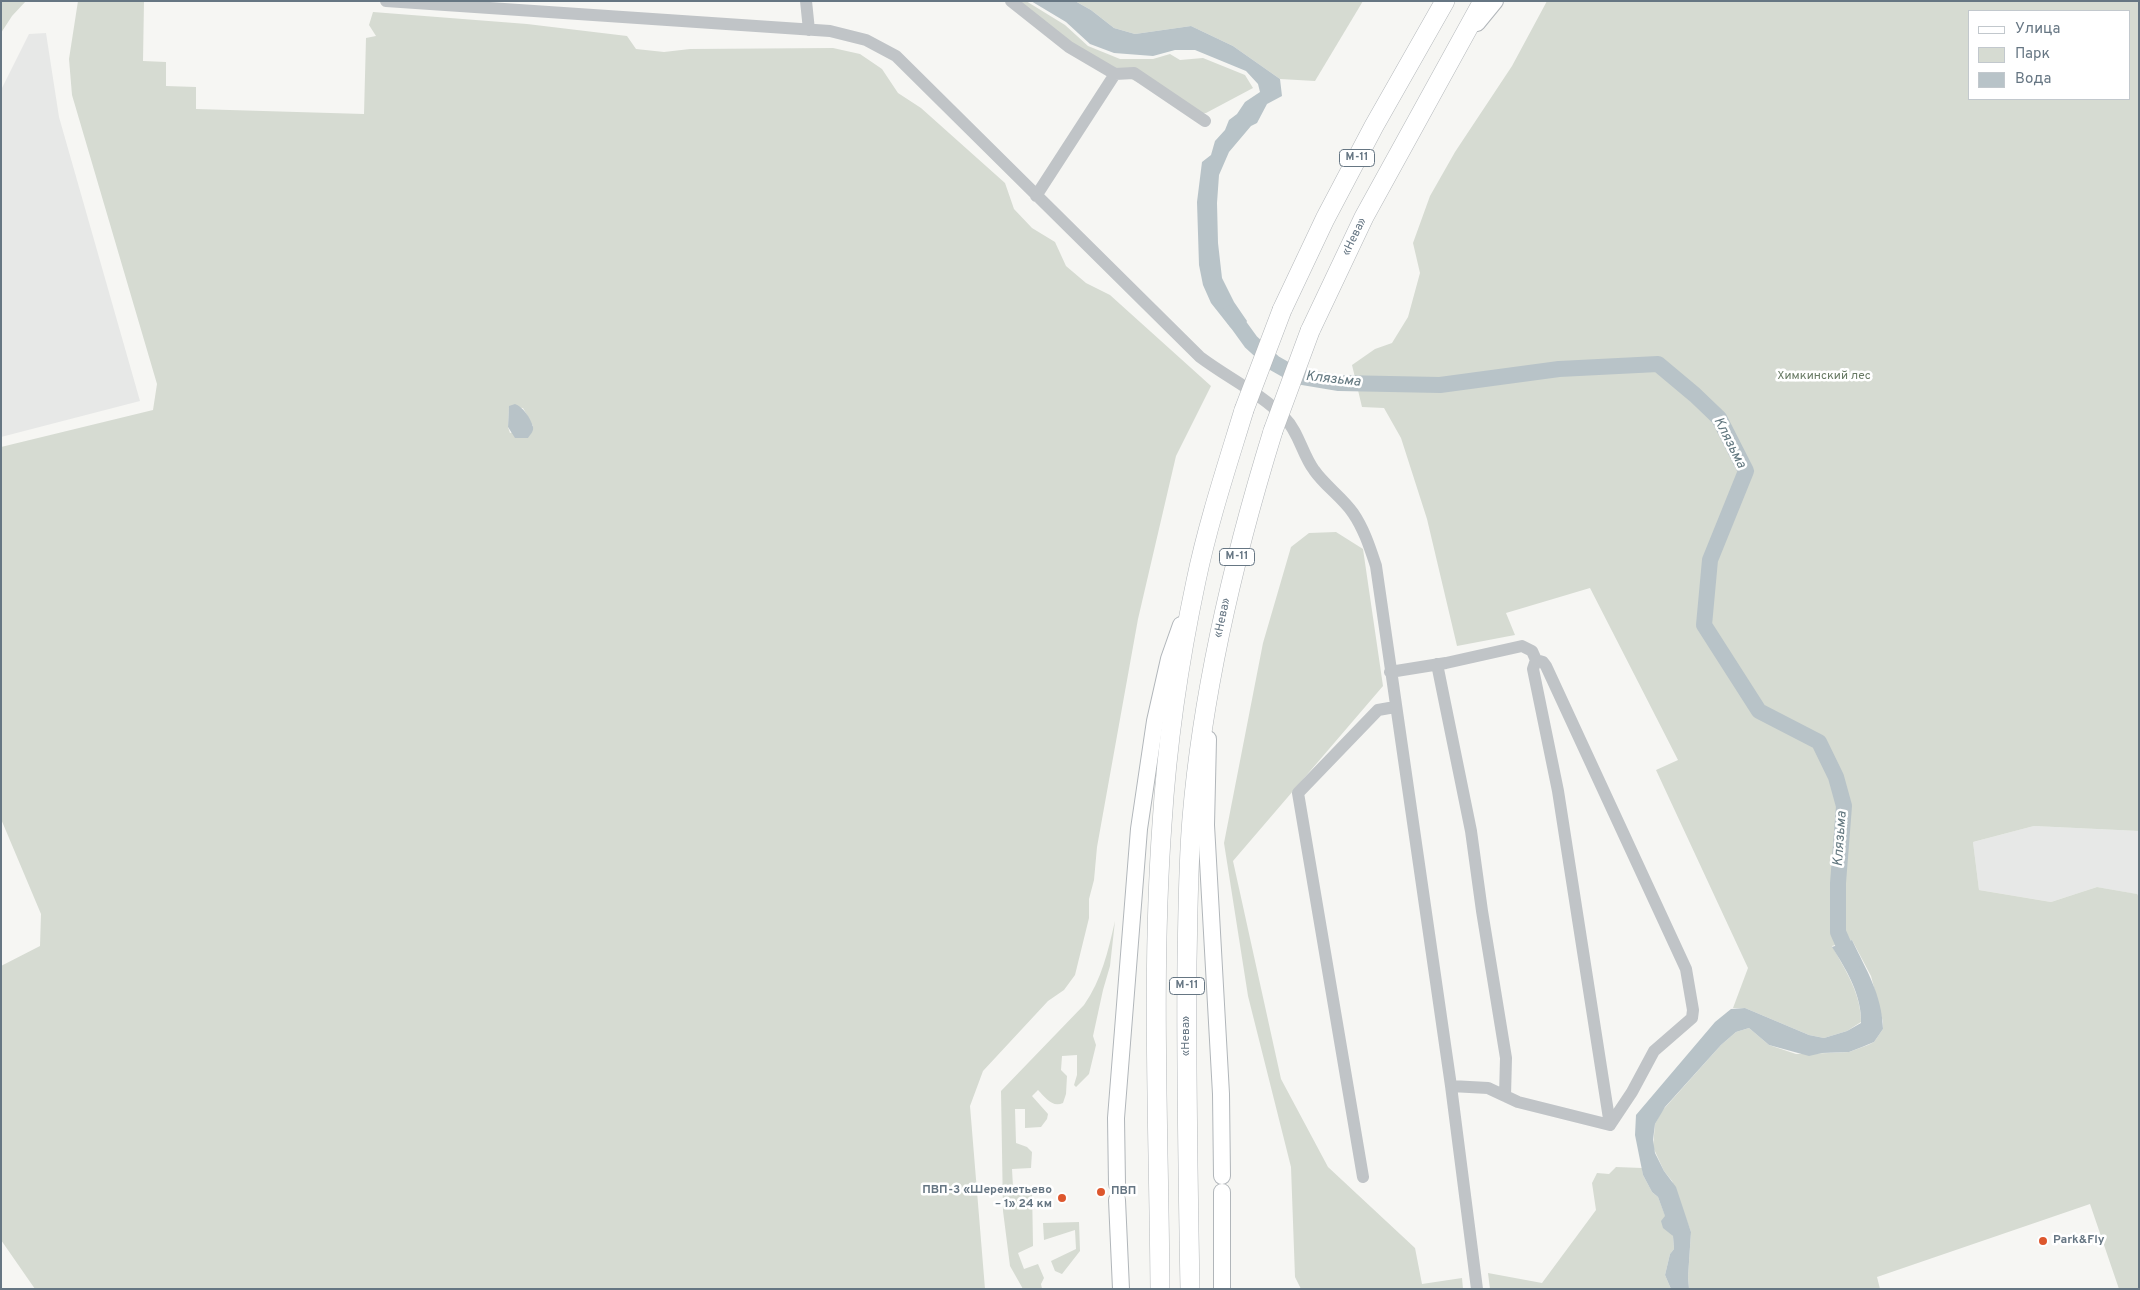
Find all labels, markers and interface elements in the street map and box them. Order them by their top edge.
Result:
legend [1968,10,2130,100]
text: Улица [2015,20,2060,39]
text: Парк [2015,45,2050,64]
text: Вода [2015,70,2051,89]
road number: М-11 [1340,150,1374,167]
street label: «Нева» [1340,216,1370,258]
water label: Клязьма [1305,369,1361,391]
park label: Химкинский лес [1777,370,1871,384]
water label: Клязьма [1709,415,1749,471]
road number: М-11 [1220,548,1254,566]
street label: «Нева» [1212,597,1234,639]
water label: Клязьма [1831,811,1851,867]
road number: М-11 [1170,978,1204,994]
street label: «Нева» [1180,1016,1194,1056]
place label: ПВП-3 «Шереметьево – 1» 24 км [922,1184,1052,1212]
place label: ПВП [1111,1185,1136,1199]
marker: ПВП [1095,1186,1107,1198]
marker: ПВП-3 «Шереметьево – 1» 24 км [1056,1192,1068,1204]
place label: Park&Fly [2053,1234,2105,1248]
marker: Park&Fly [2037,1235,2049,1247]

